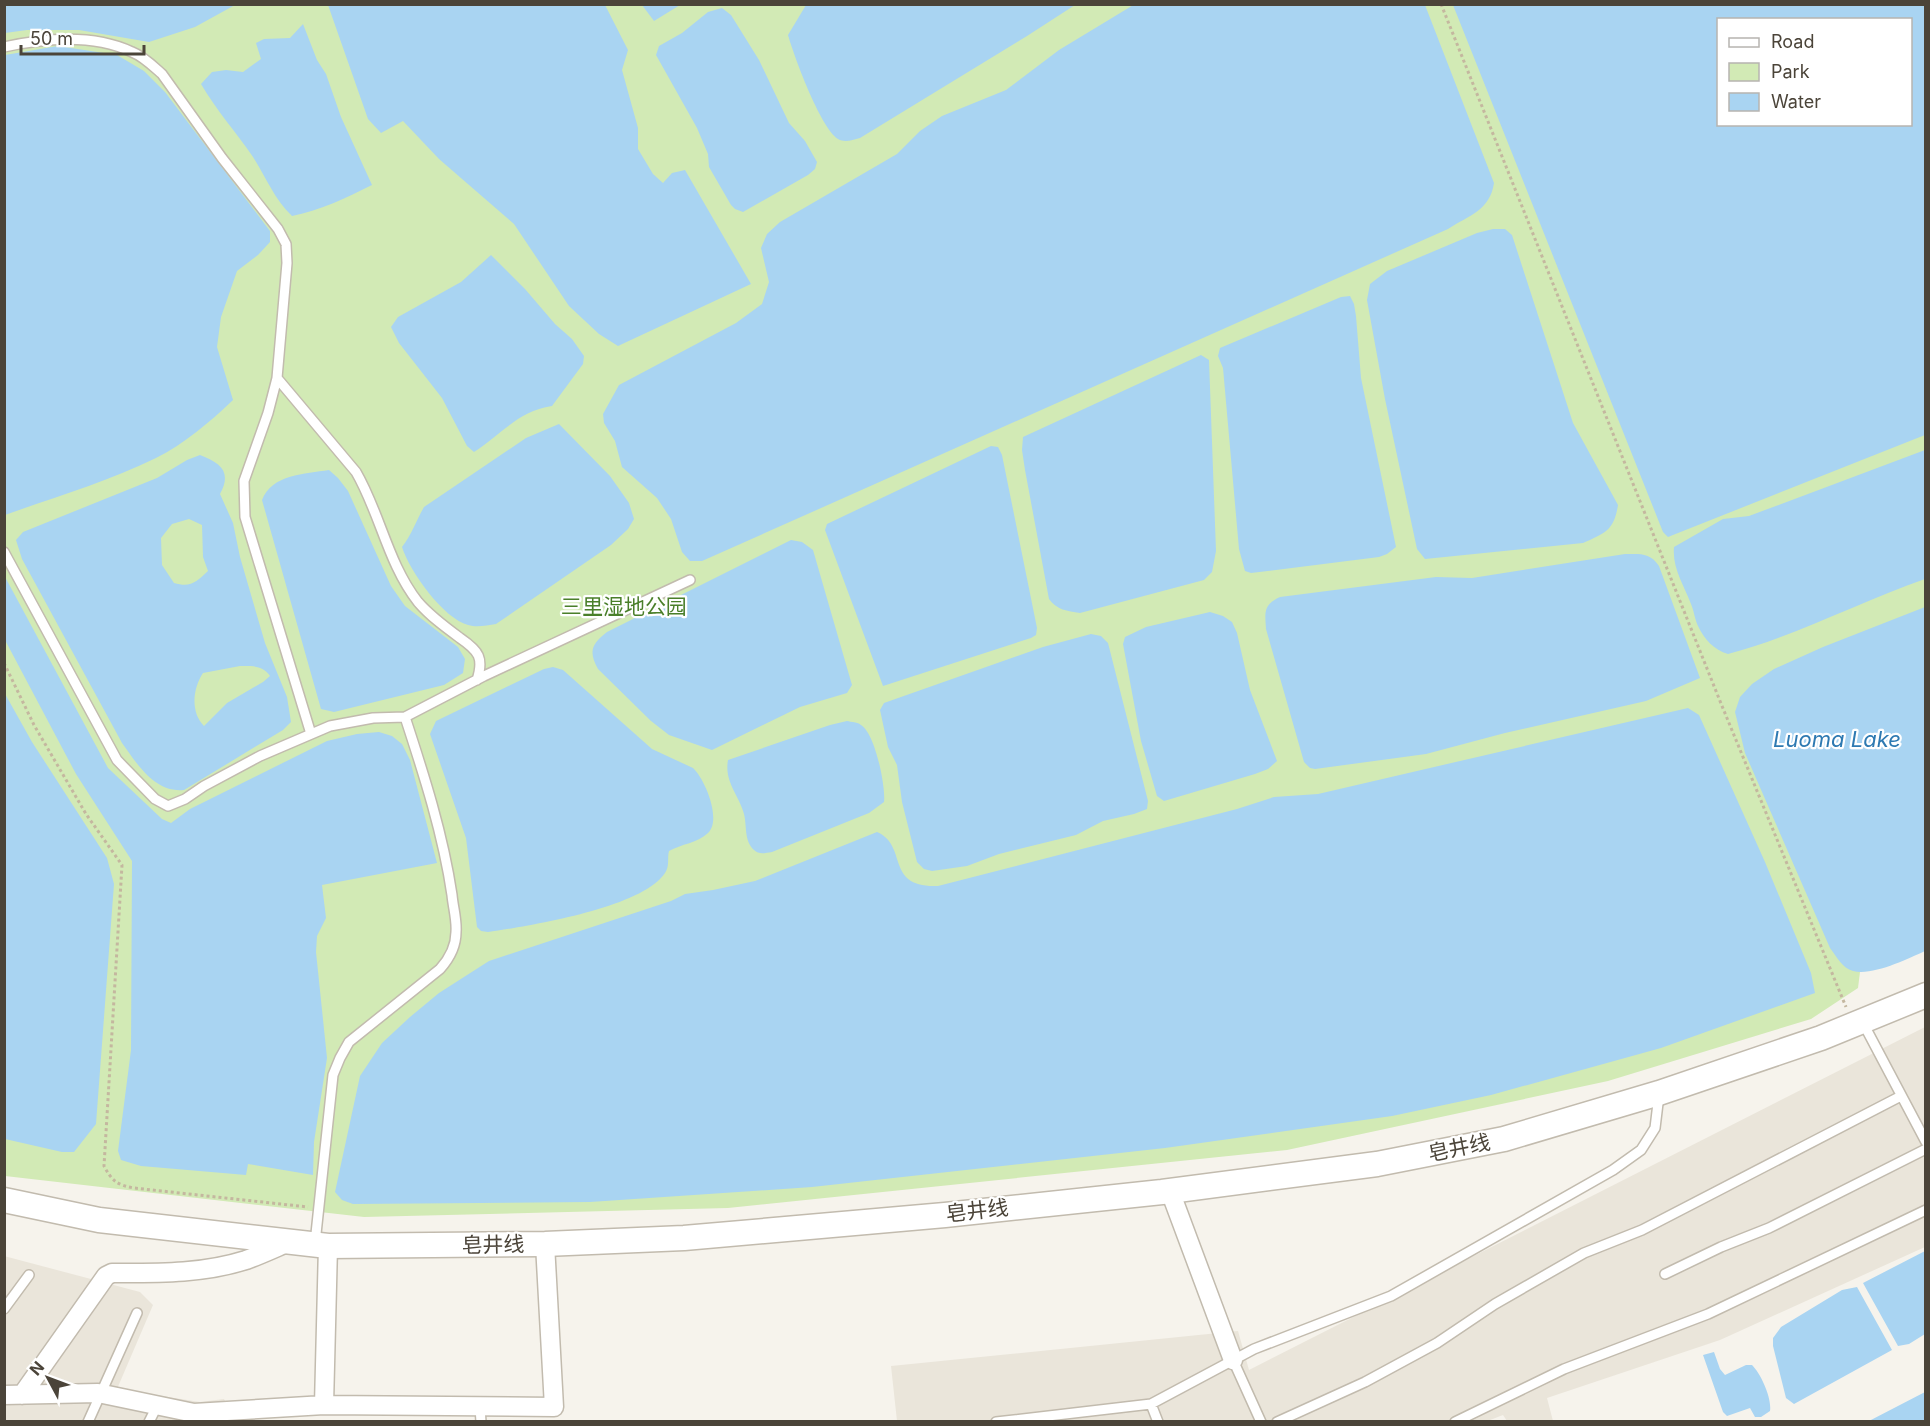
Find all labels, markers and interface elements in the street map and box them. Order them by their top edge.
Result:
scale bar [21,18,144,56]
legend [1717,18,1912,126]
text: 50 m [30,28,73,49]
text: Road [1771,31,1814,52]
text: Park [1771,61,1810,82]
text: Water [1771,91,1821,112]
park label: 三里湿地公园 [561,594,687,619]
water label: Luoma Lake [1773,726,1901,752]
street label: 皂井线 [1426,1129,1492,1166]
street label: 皂井线 [944,1195,1010,1226]
street label: 皂井线 [461,1231,525,1258]
north arrow [18,1348,78,1408]
text: N [25,1357,48,1379]

